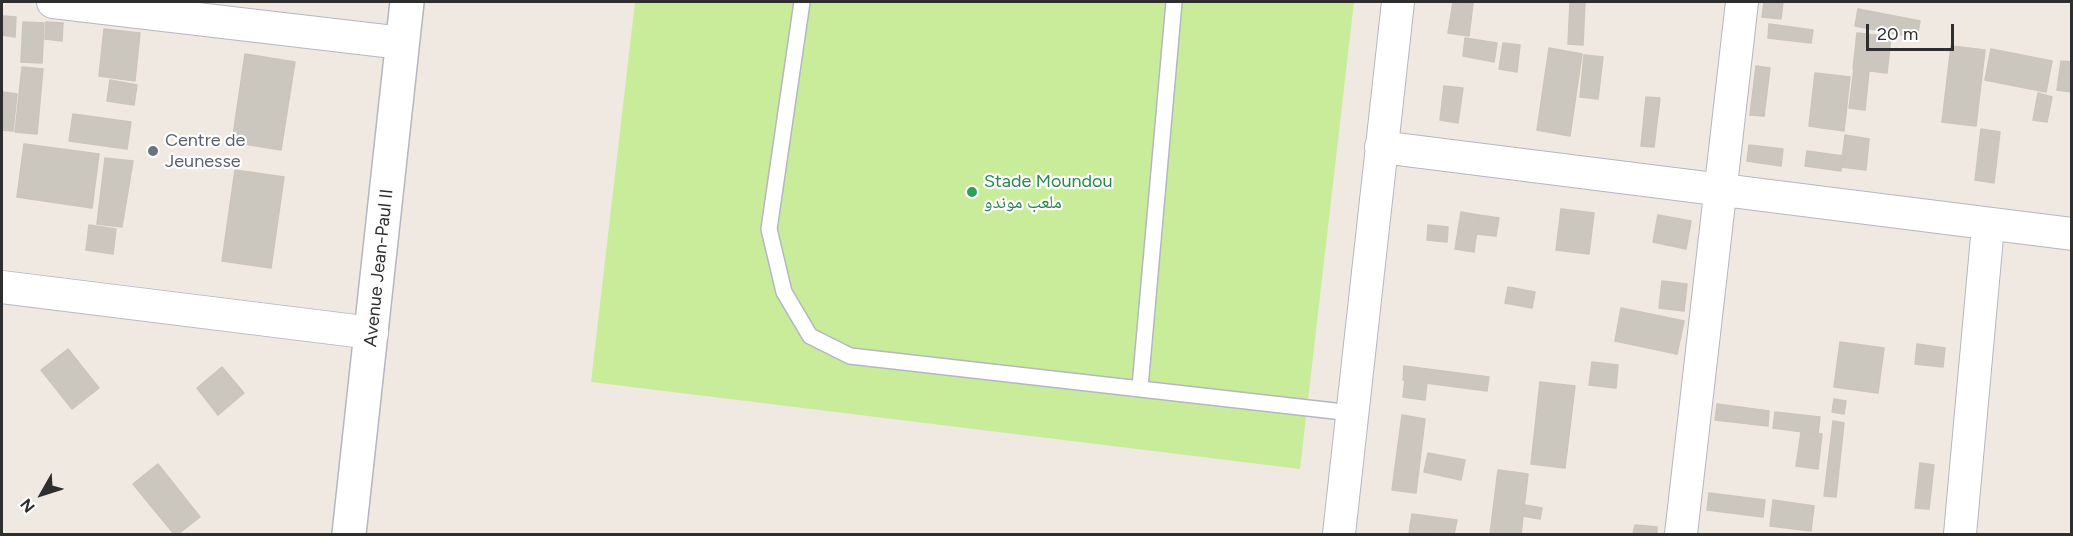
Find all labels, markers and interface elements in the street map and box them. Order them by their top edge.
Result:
scale bar [1869,12,1958,50]
text: 20 m [1877,23,1918,45]
place label: Centre de Jeunesse [165,130,245,172]
marker: Centre de Jeunesse [146,144,160,158]
place label: Stade Moundou ملعب موندو [984,171,1113,213]
marker: Stade Moundou ملعب موندو [965,185,979,199]
street label: Avenue Jean-Paul II [360,188,398,348]
north arrow [12,464,72,524]
text: N [16,495,39,516]

